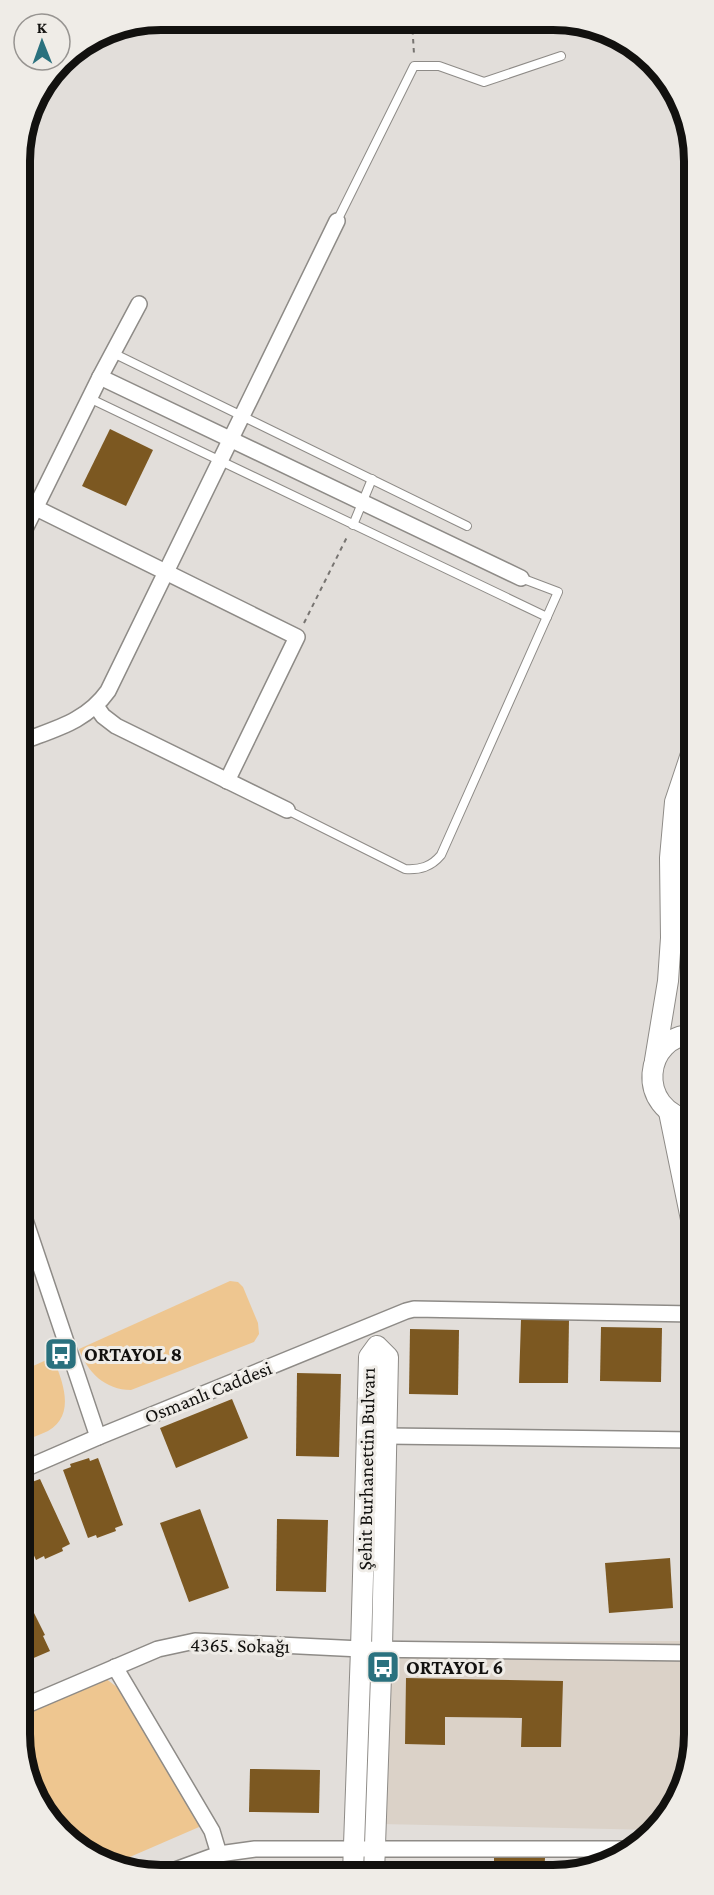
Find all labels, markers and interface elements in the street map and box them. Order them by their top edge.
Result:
north arrow [12,12,72,72]
text: K [36,19,48,36]
bus stop icon: ORTAYOL 8 [43,1336,79,1372]
place label: ORTAYOL 8 [84,1343,182,1365]
street label: Osmanlı Caddesi [141,1356,275,1428]
street label: Şehit Burhanettin Bulvarı [353,1367,380,1571]
street label: 4365. Sokağı [190,1633,290,1658]
bus stop icon: ORTAYOL 6 [365,1649,401,1685]
place label: ORTAYOL 6 [406,1656,503,1678]

